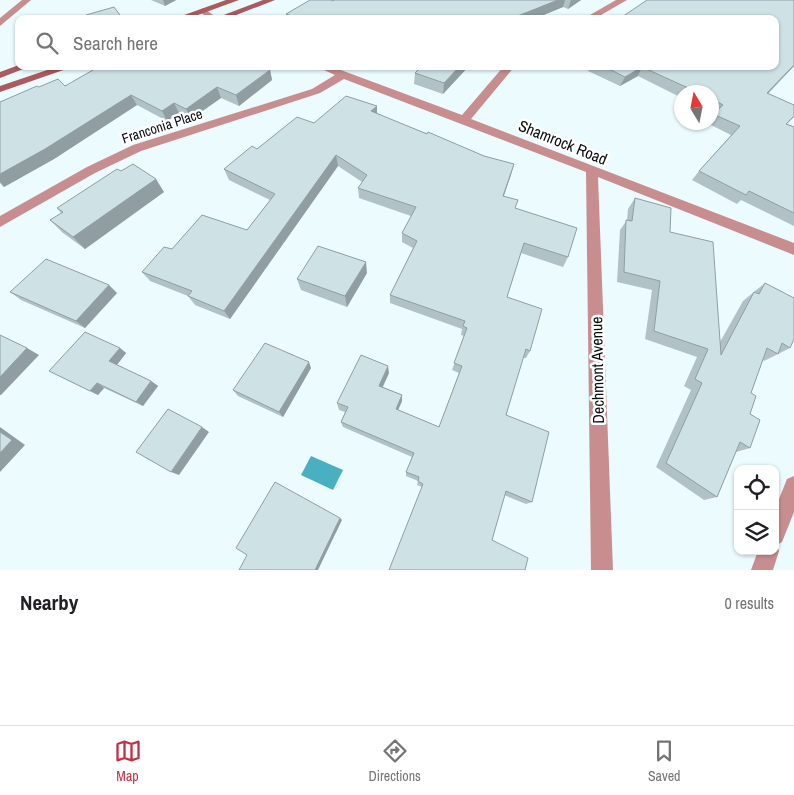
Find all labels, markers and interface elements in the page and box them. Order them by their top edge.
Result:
search box [15,15,779,70]
icon: search [33,29,61,57]
text: Search here [73,30,158,56]
north arrow [674,85,719,130]
street label: Franconia Place [119,105,205,147]
street label: Shamrock Road [515,114,611,170]
street label: Dechmont Avenue [585,316,609,424]
map controls [734,465,779,555]
button: locate [734,465,779,510]
button: layers [734,510,779,555]
text: Nearby [20,588,78,617]
text: 0 results [724,592,774,614]
tab: Map [114,737,142,785]
tab: Directions [369,737,421,785]
tab: Saved [648,737,680,785]

